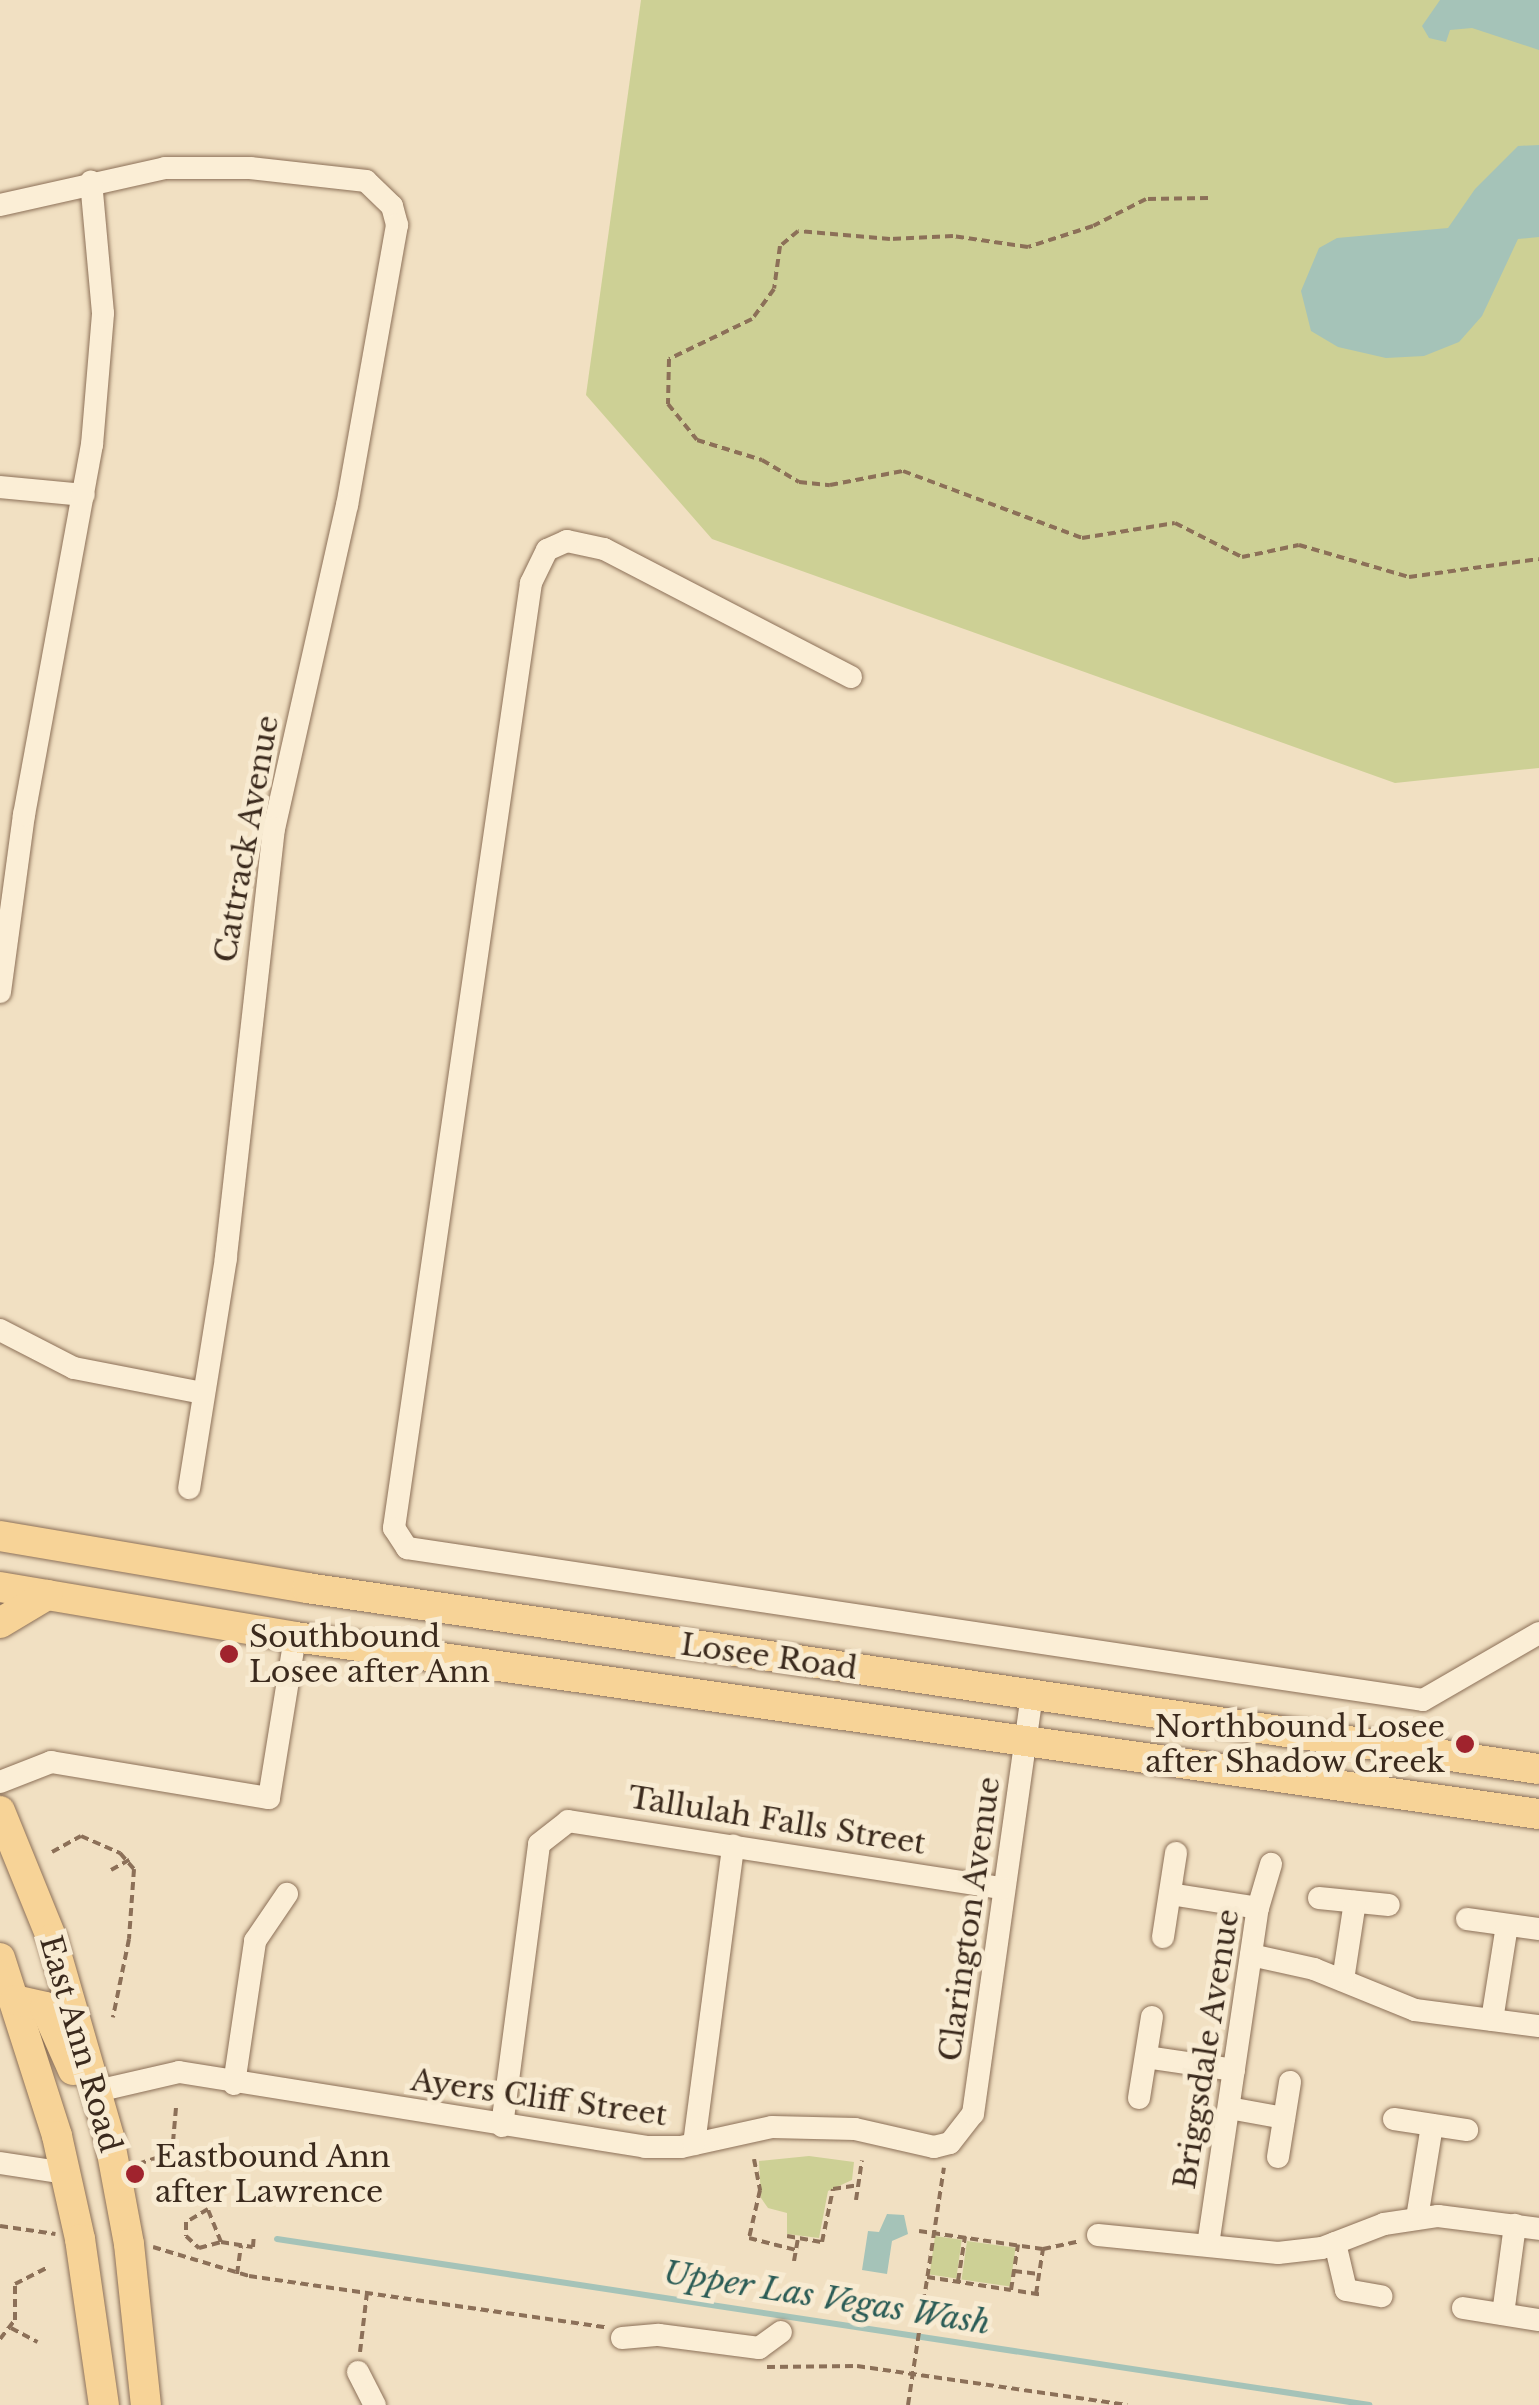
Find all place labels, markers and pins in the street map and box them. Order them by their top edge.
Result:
place label: Southbound Losee after Ann [249,1619,492,1690]
marker: Southbound Losee after Ann [218,1643,240,1665]
place label: Northbound Losee after Shadow Creek [1144,1709,1445,1780]
marker: Northbound Losee after Shadow Creek [1454,1733,1476,1755]
place label: Eastbound Ann after Lawrence [155,2139,392,2210]
marker: Eastbound Ann after Lawrence [124,2163,146,2185]

